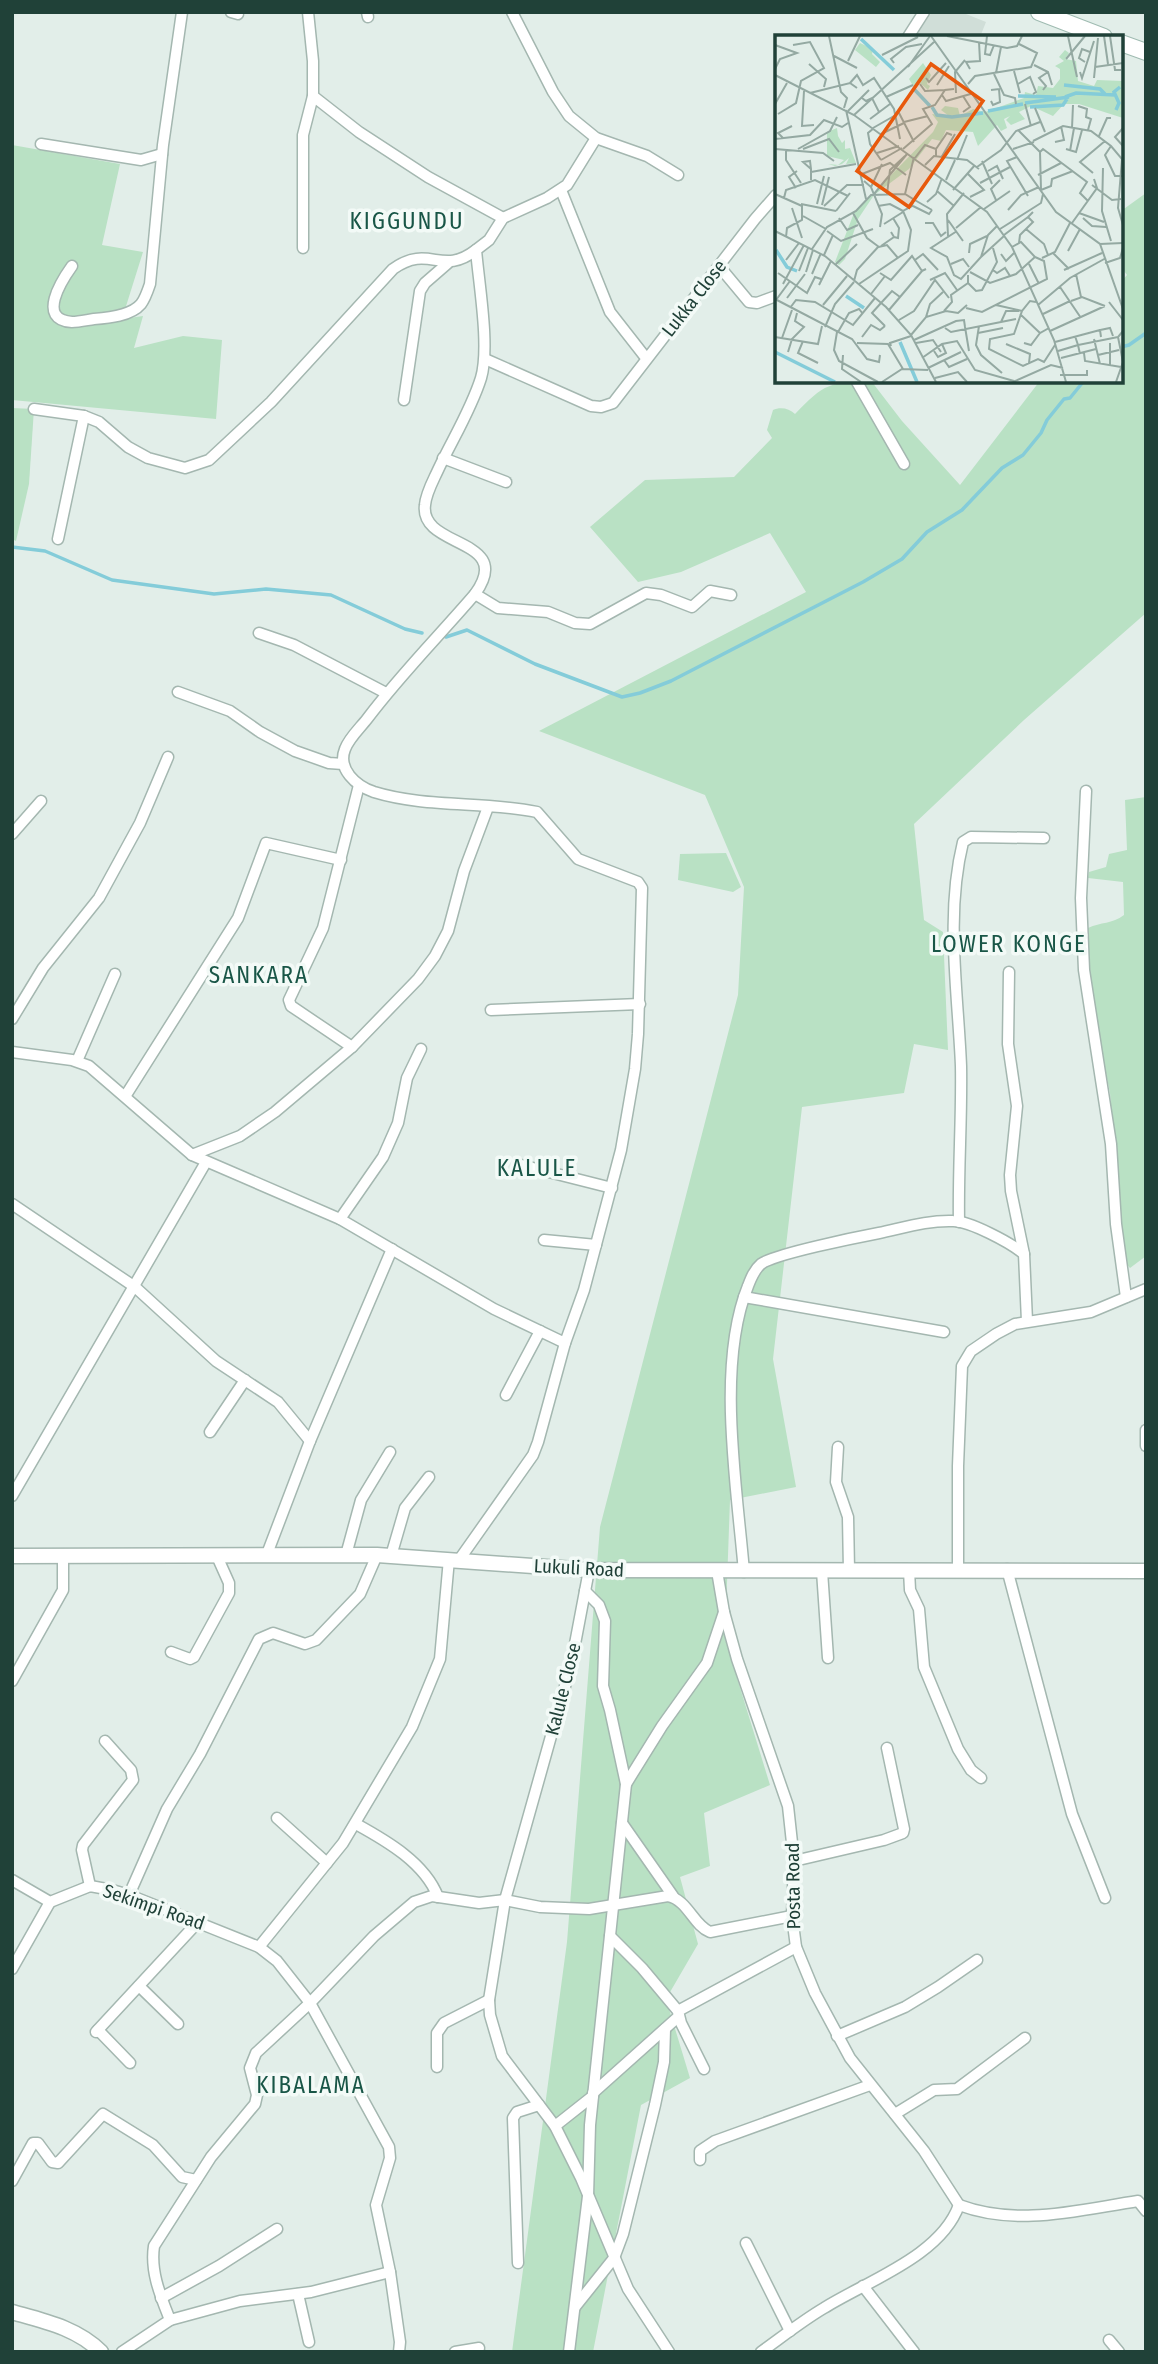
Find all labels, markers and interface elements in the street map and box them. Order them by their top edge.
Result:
inset map [775,35,1123,383]
district label: KIGGUNDU [350,207,464,235]
street label: Lukka Close [657,255,731,341]
district label: LOWER KONGE [931,930,1087,958]
district label: SANKARA [209,961,309,989]
district label: KALULE [497,1154,577,1182]
street label: Lukuli Road [533,1554,625,1582]
street label: Kalule Close [540,1640,586,1738]
street label: Posta Road [781,1842,805,1930]
street label: Sekimpi Road [100,1879,208,1935]
district label: KIBALAMA [256,2071,366,2099]

